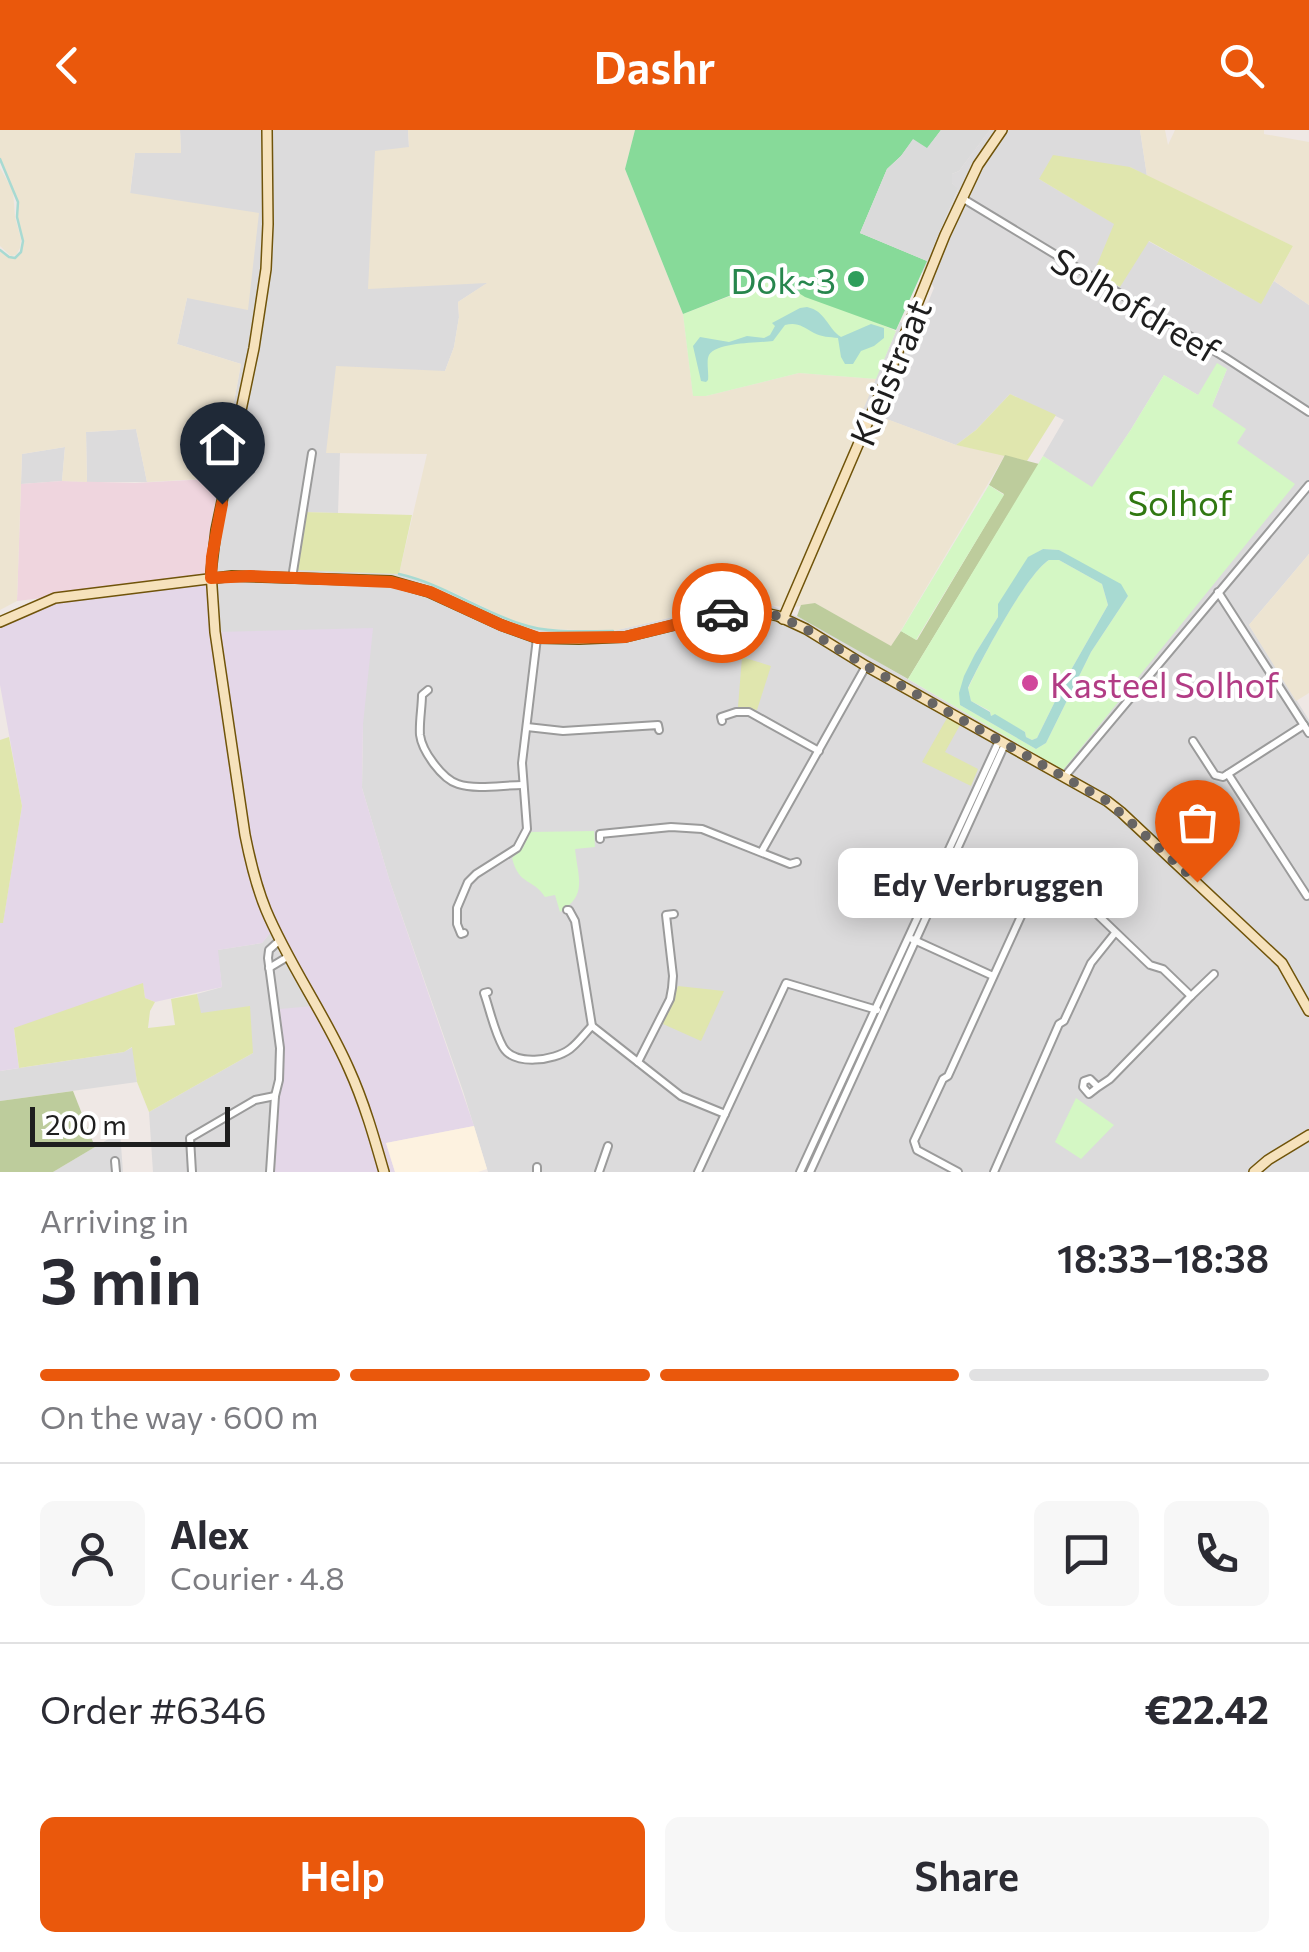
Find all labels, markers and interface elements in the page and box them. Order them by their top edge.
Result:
icon: back [40,38,95,93]
text: Dashr [594,38,715,93]
icon: search [1214,38,1269,93]
street label: Solhofdreef [1044,237,1228,371]
place label: Dok~3 [730,258,836,301]
marker: Dok~3 [845,268,867,290]
street label: Kleistraat [839,292,939,452]
pin [180,402,265,505]
icon: home [195,417,250,472]
park label: Solhof [1128,480,1233,523]
courier [672,563,772,663]
icon: car [695,586,750,641]
place label: Kasteel Solhof [1050,662,1279,705]
marker: Kasteel Solhof [1019,672,1041,694]
pin [1155,780,1240,883]
icon: bag [1170,795,1225,850]
callout: Edy Verbruggen [837,847,1137,917]
text: Edy Verbruggen [872,863,1104,903]
scale bar [30,1102,230,1146]
text: 200 m [45,1107,127,1141]
text: Arriving in [40,1200,189,1240]
text: 18:33–18:38 [1057,1234,1269,1281]
text: 3 min [40,1238,202,1317]
text: On the way · 600 m [40,1396,318,1436]
button: person [40,1501,145,1606]
button: chat [1034,1501,1139,1606]
button: phone [1164,1501,1269,1606]
text: Alex [170,1510,249,1557]
text: Courier · 4.8 [170,1557,345,1597]
text: Order #6346 [40,1685,266,1732]
text: €22.42 [1145,1685,1269,1732]
button: Help [40,1817,645,1932]
button: Share [665,1817,1269,1932]

